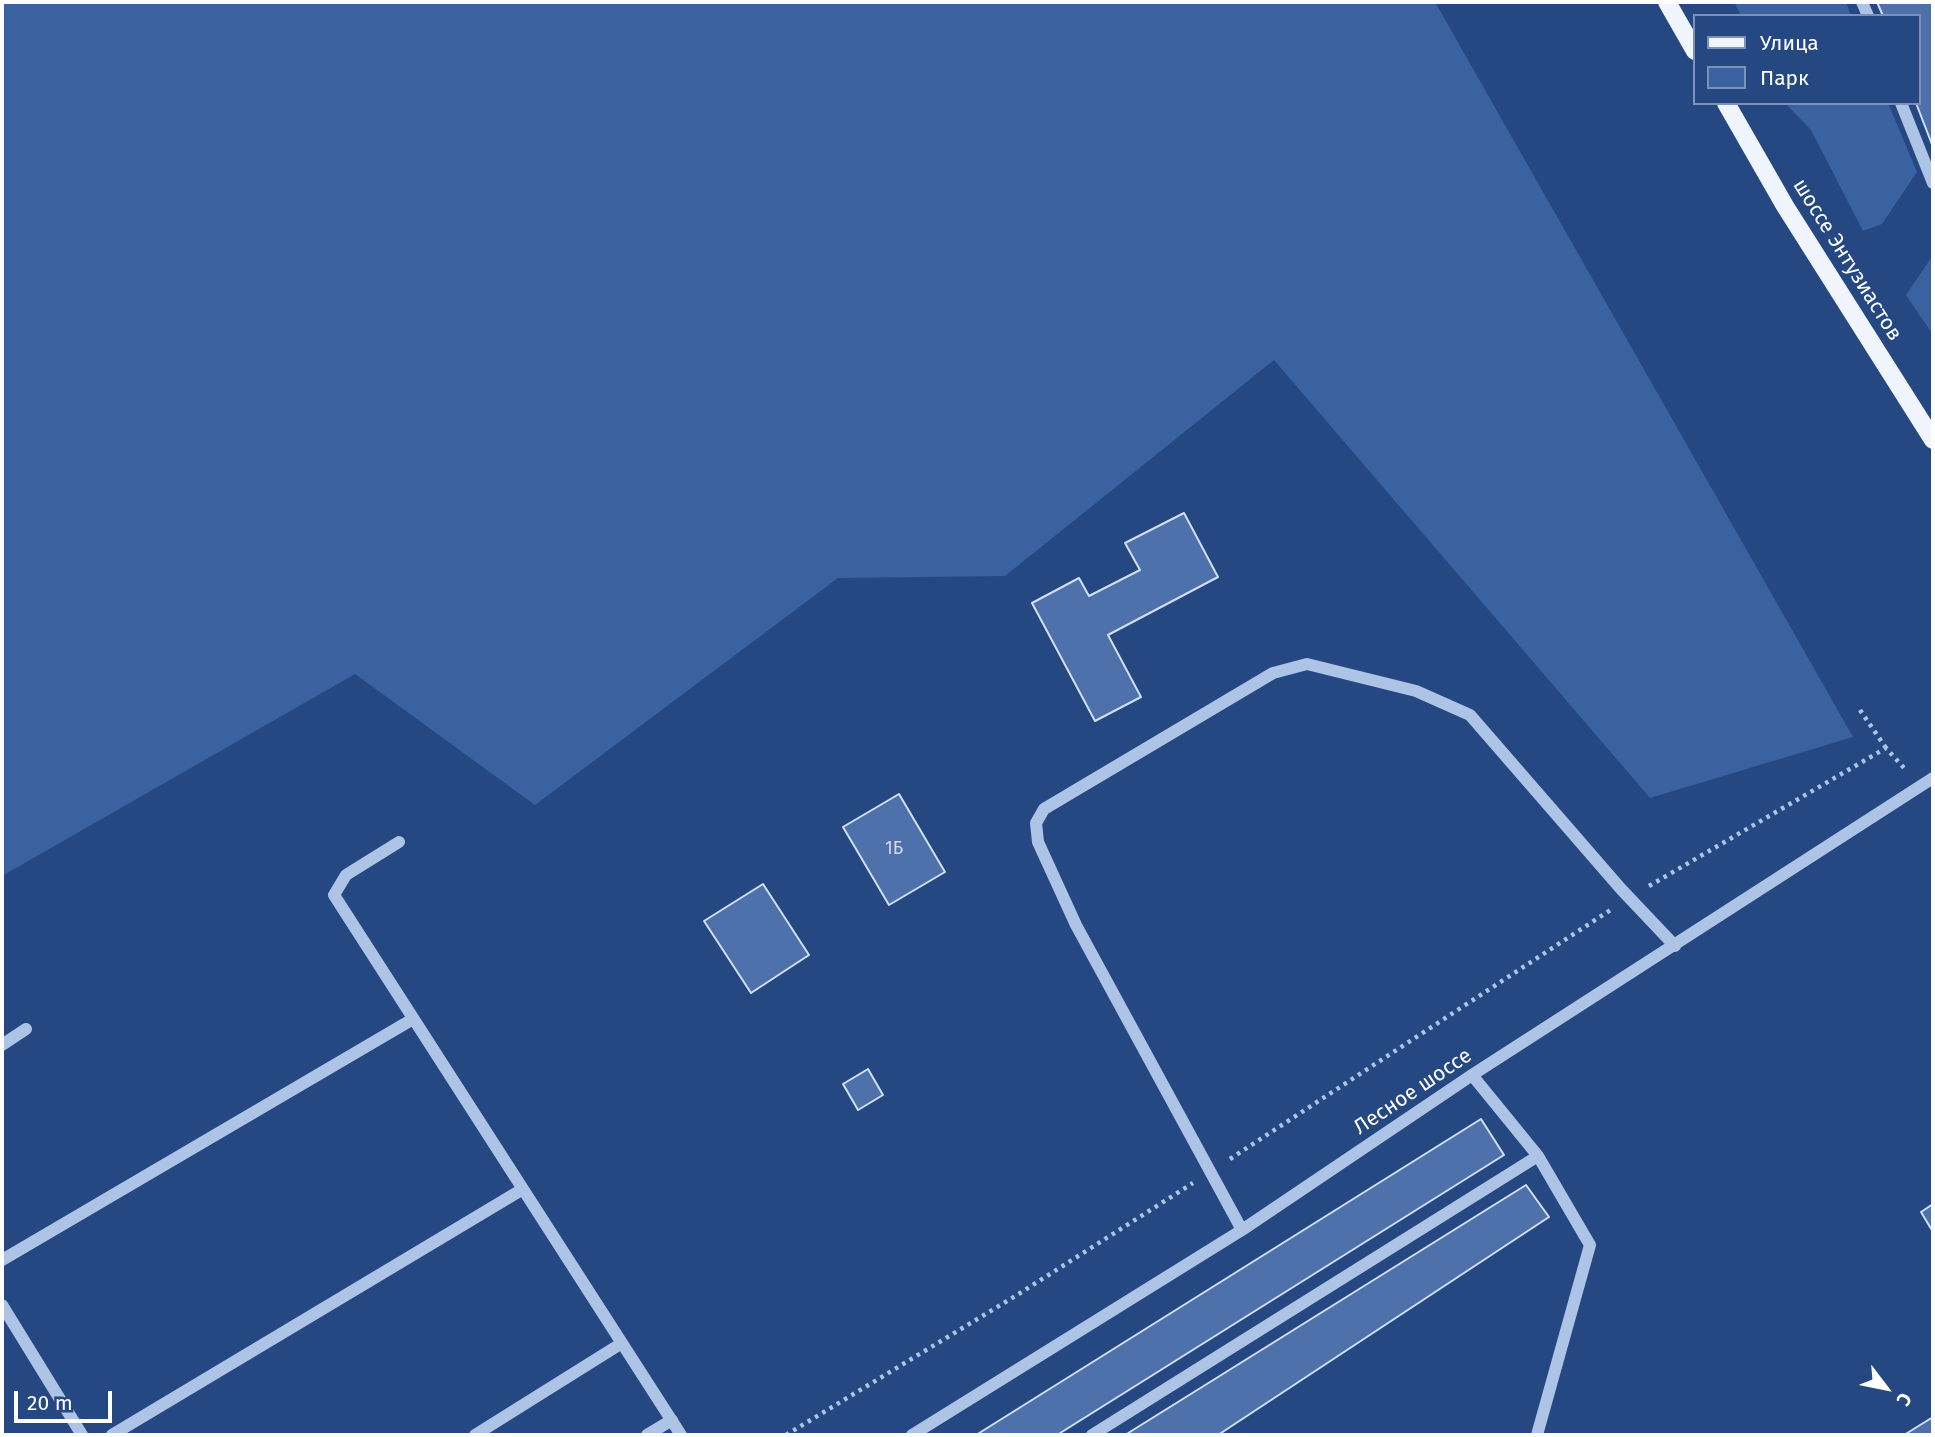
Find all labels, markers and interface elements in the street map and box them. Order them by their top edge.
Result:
legend [1694,14,1921,105]
text: Улица [1760,30,1819,56]
text: Парк [1760,65,1809,91]
street label: шоссе Энтузиастов [1787,174,1907,346]
house number: 1Б [885,838,903,860]
street label: Лесное шоссе [1349,1043,1477,1141]
north arrow [1851,1353,1921,1423]
scale bar [18,1378,116,1422]
text: С [1892,1389,1917,1410]
text: 20 m [27,1390,73,1416]

